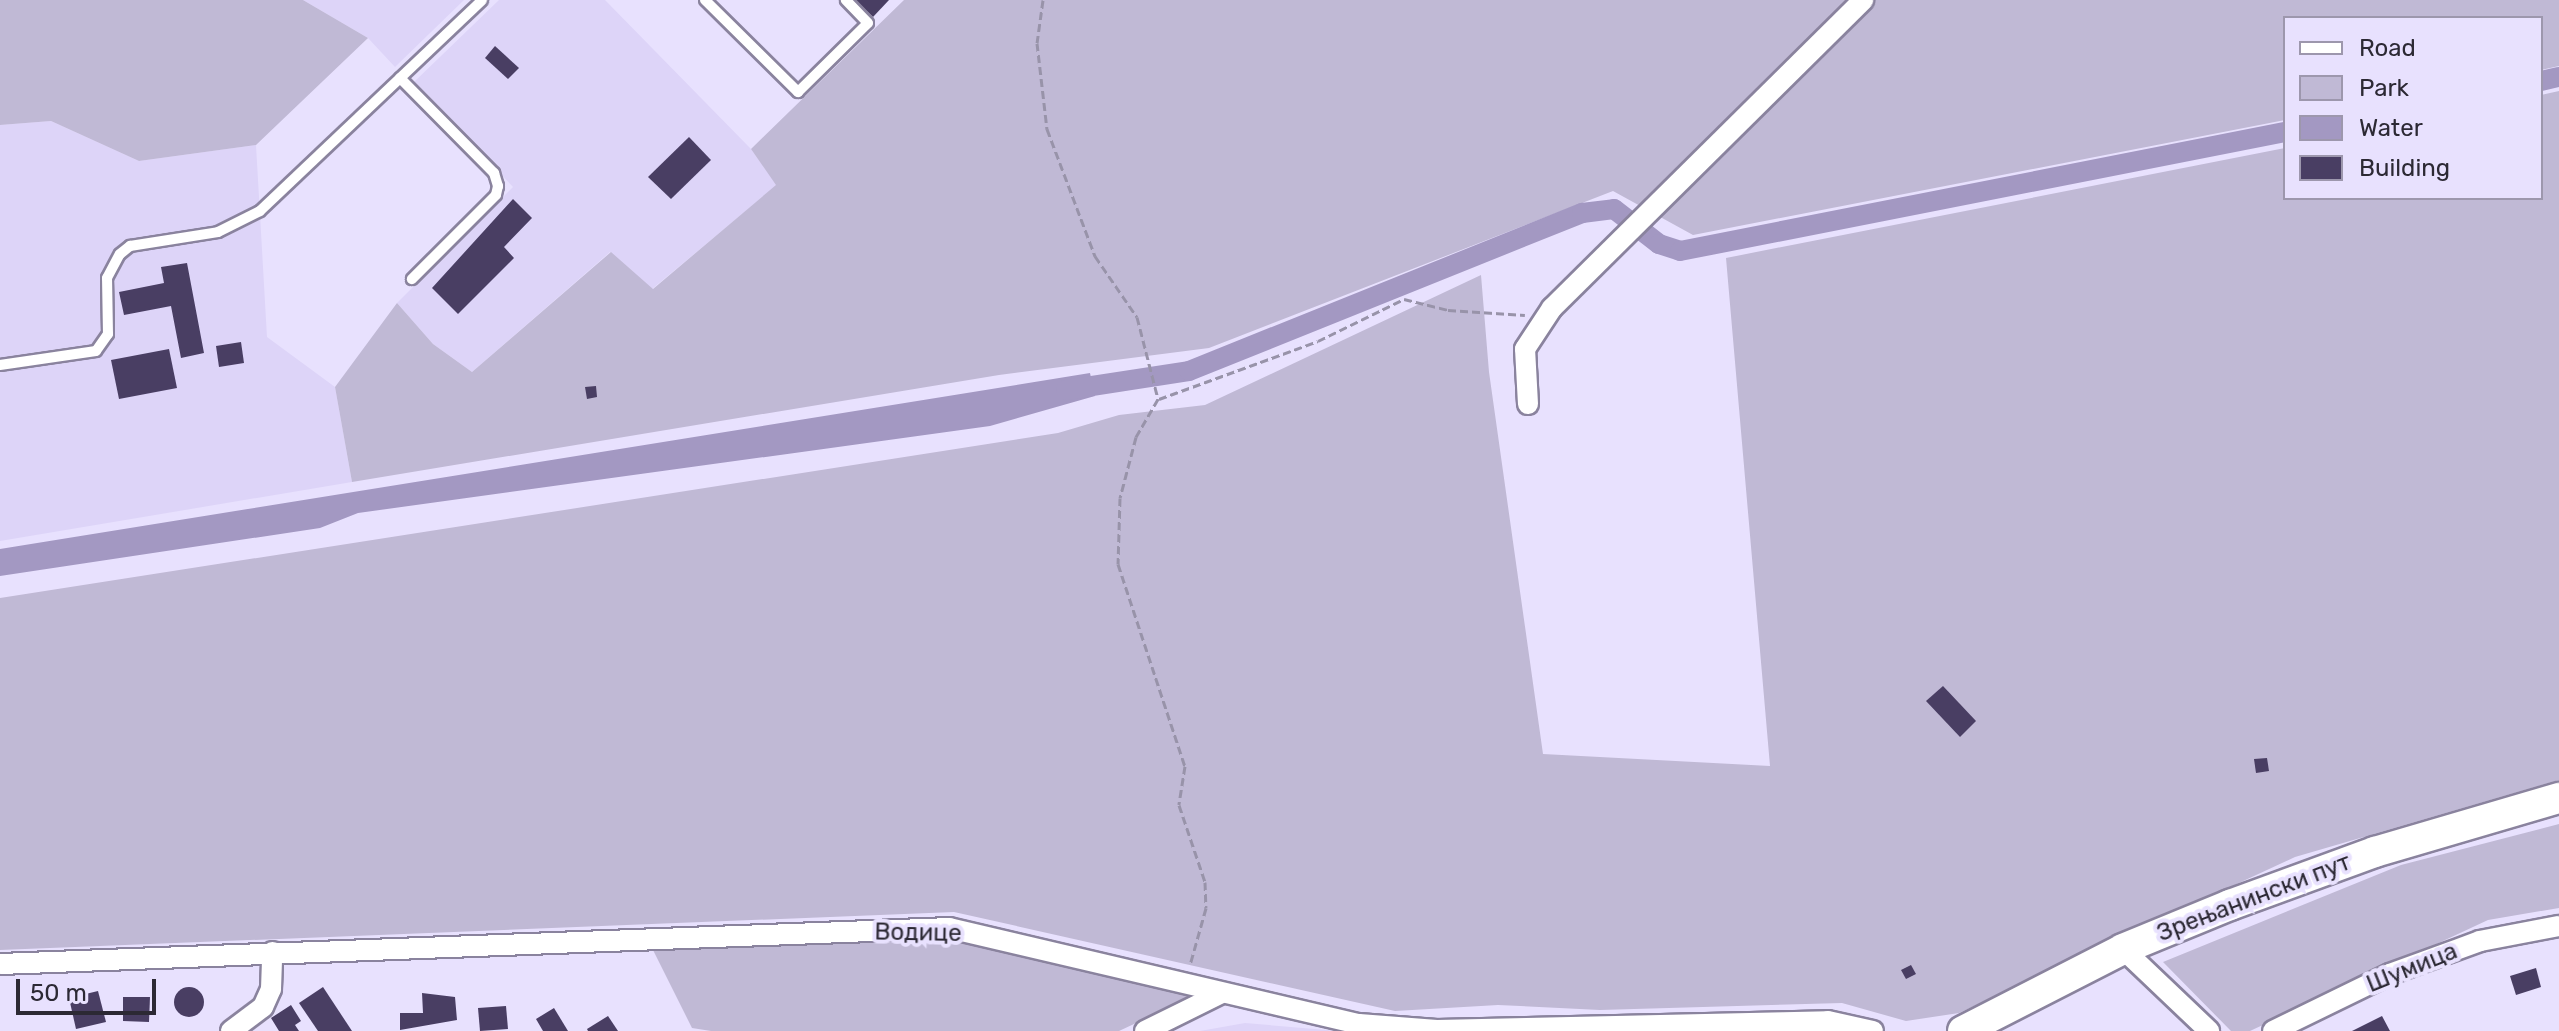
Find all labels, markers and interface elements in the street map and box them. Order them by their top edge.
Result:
legend [2283,16,2543,200]
text: Road [2359,34,2416,62]
text: Park [2359,74,2409,102]
text: Water [2359,114,2423,142]
text: Building [2359,154,2450,182]
street label: Зрењанински пут [2153,848,2355,948]
street label: Водице [874,918,962,948]
street label: Шумица [2362,937,2462,999]
scale bar [20,963,160,1013]
text: 50 m [30,979,87,1007]

